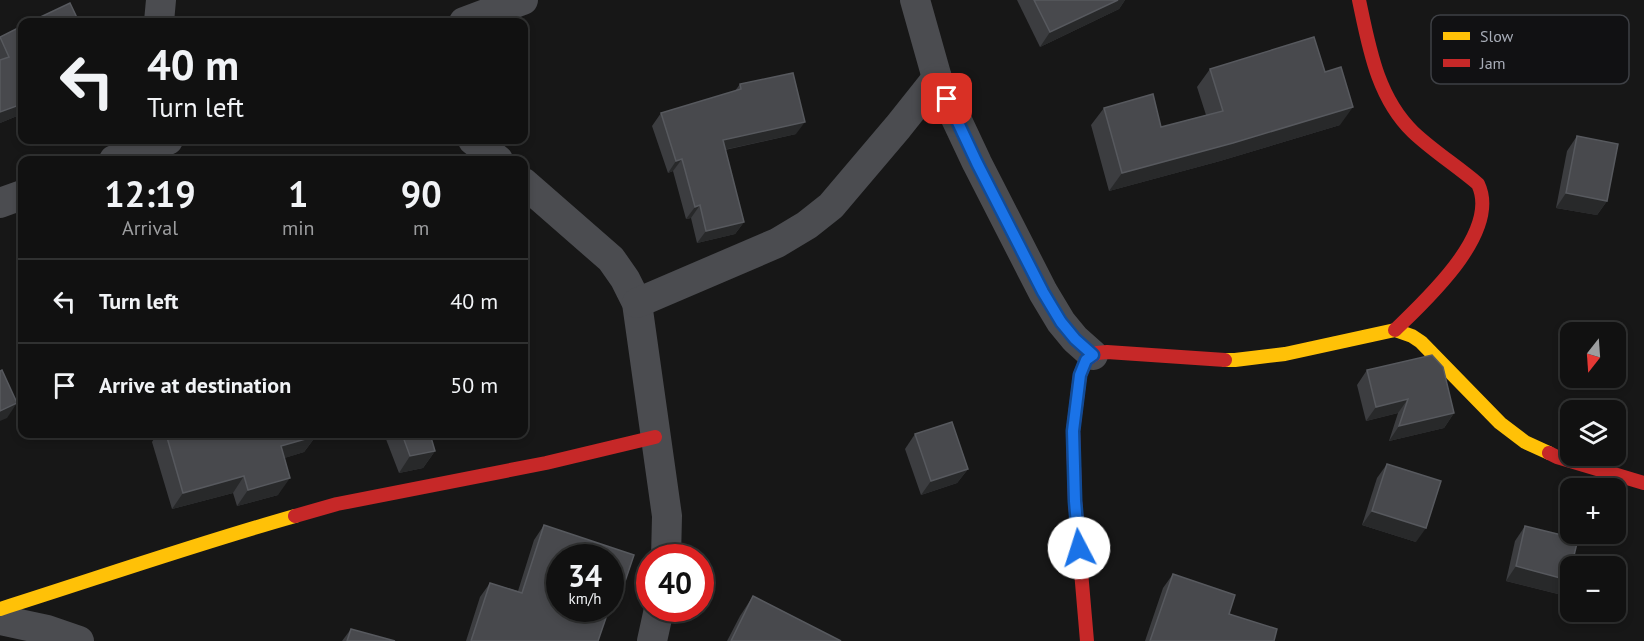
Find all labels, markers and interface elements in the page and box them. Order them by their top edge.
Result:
legend [1431,15,1629,84]
text: Slow [1480,26,1514,46]
text: 40 m [147,37,239,92]
icon: left [48,42,126,120]
text: Jam [1479,53,1506,73]
pin [921,73,972,124]
icon: arrive [930,82,963,115]
text: Turn left [147,90,244,124]
text: 12:19 [104,170,196,217]
text: 1 [288,170,308,217]
text: 90 [401,170,442,217]
text: Arrival [122,215,178,241]
text: min [282,215,315,241]
text: m [413,215,429,241]
icon: left [48,285,81,318]
text: Turn left [99,287,179,315]
text: 40 m [450,287,498,315]
north arrow [1560,322,1626,388]
map controls [1560,322,1626,622]
icon: arrive [48,369,81,402]
text: Arrive at destination [99,371,291,399]
text: 50 m [450,371,498,399]
button: layers [1560,400,1626,466]
button: + [1560,478,1626,544]
position arrow [1047,516,1111,580]
speed limit sign: 40 [636,544,714,622]
text: 34 [568,556,602,595]
button: − [1560,556,1626,622]
text: km/h [569,589,601,608]

